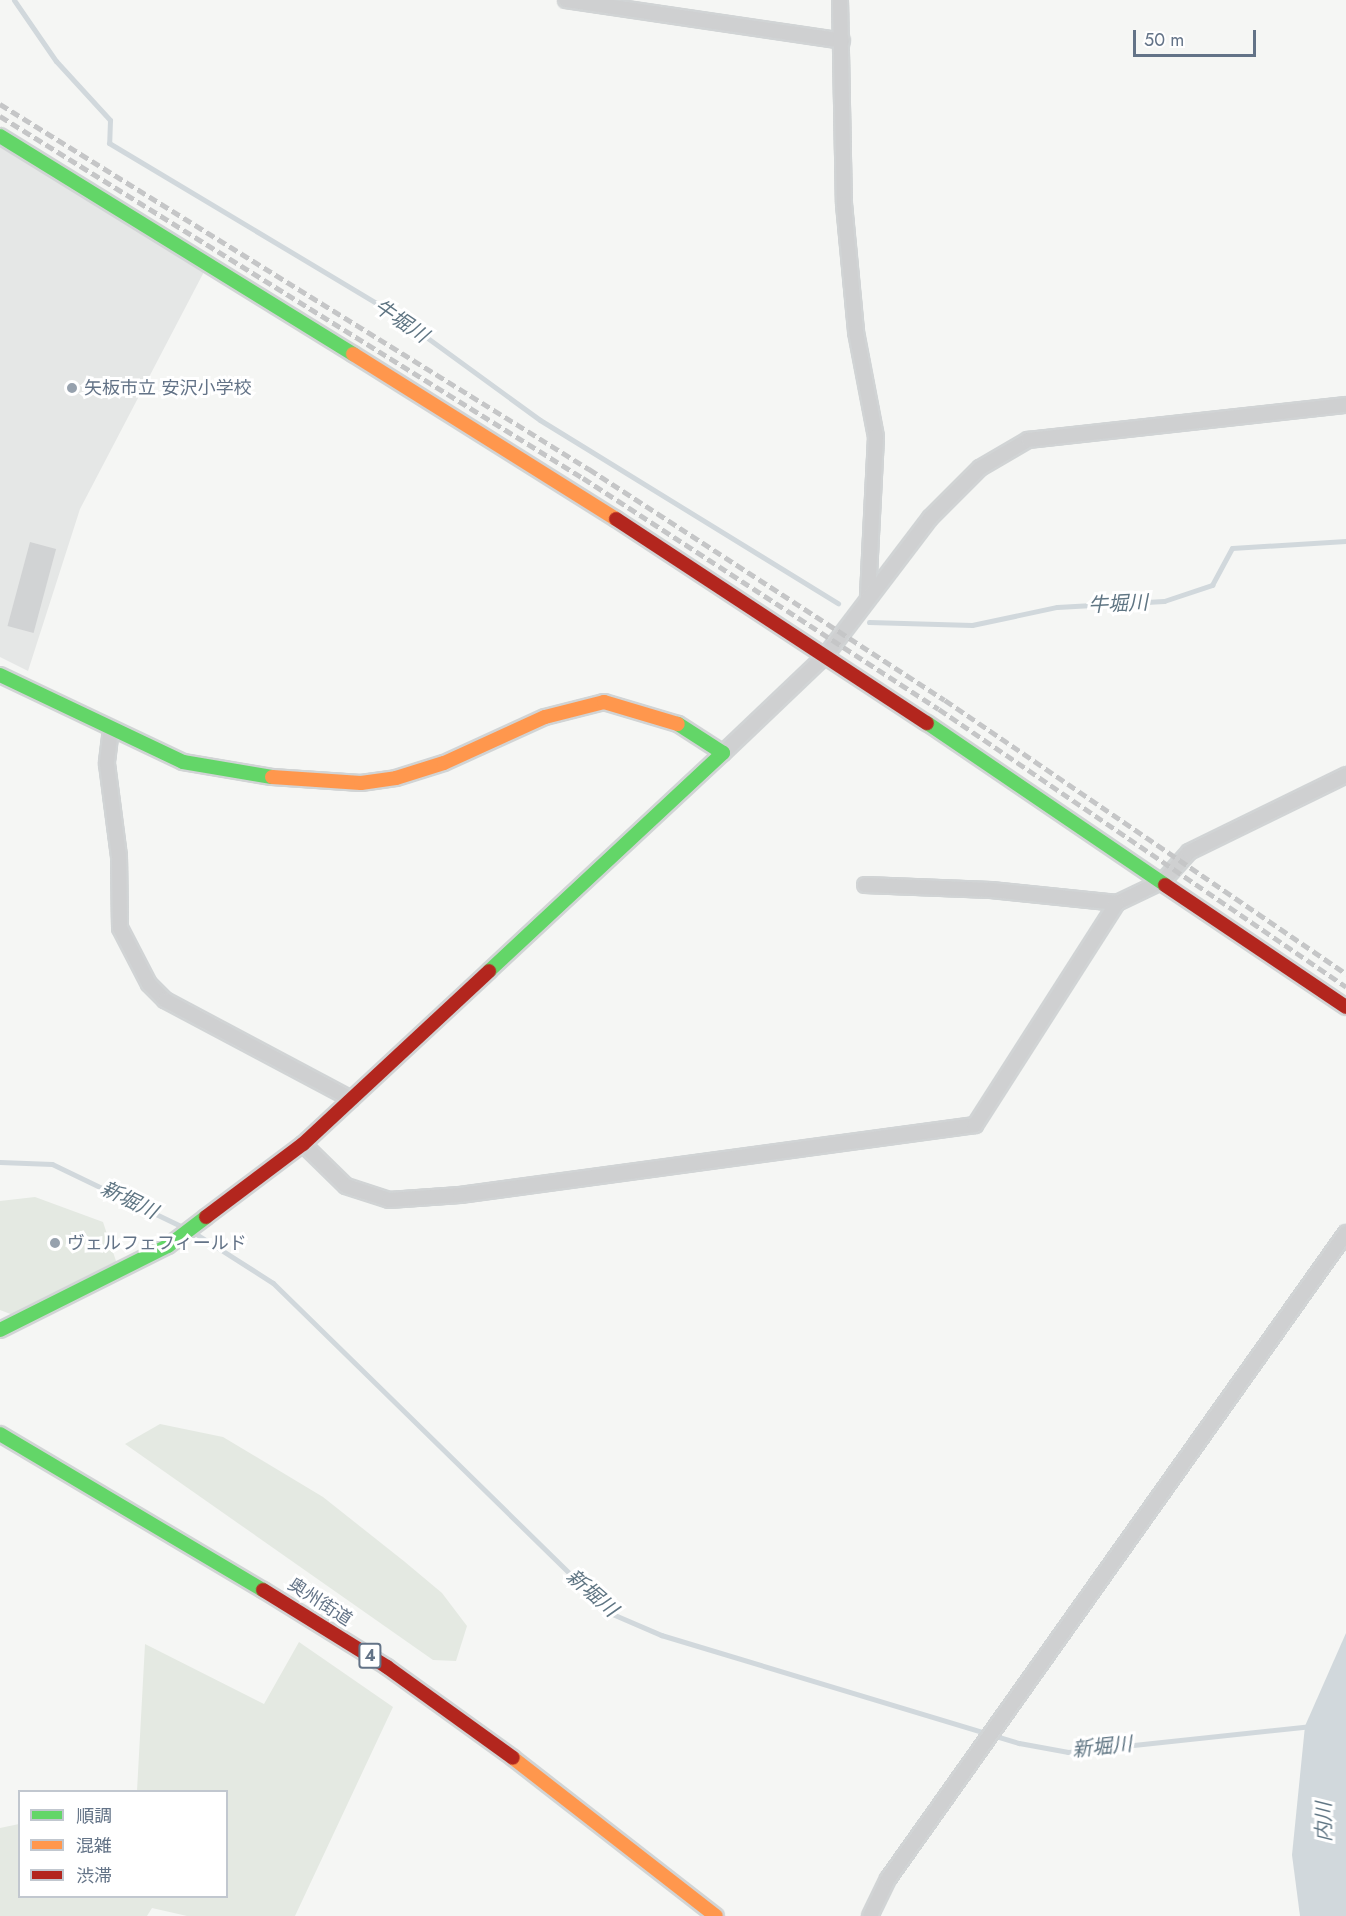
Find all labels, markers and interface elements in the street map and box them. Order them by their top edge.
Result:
scale bar [1136,18,1259,56]
text: 50 m [1144,27,1184,53]
water label: 牛堀川 [369,294,433,348]
place label: 矢板市立 安沢小学校 [84,377,251,399]
marker: 矢板市立 安沢小学校 [65,381,79,395]
water label: 牛堀川 [1087,590,1149,618]
water label: 新堀川 [97,1176,161,1224]
place label: ヴェルフェフィールド [67,1232,247,1254]
marker: ヴェルフェフィールド [48,1236,62,1250]
water label: 新堀川 [561,1564,623,1622]
street label: 奥州街道 [284,1573,356,1631]
road number: 4 [358,1643,382,1669]
water label: 新堀川 [1071,1732,1133,1762]
legend [18,1790,228,1898]
water label: 内川 [1312,1802,1336,1842]
text: 順調 [76,1803,112,1829]
text: 混雑 [76,1833,112,1859]
text: 渋滞 [76,1863,112,1889]

